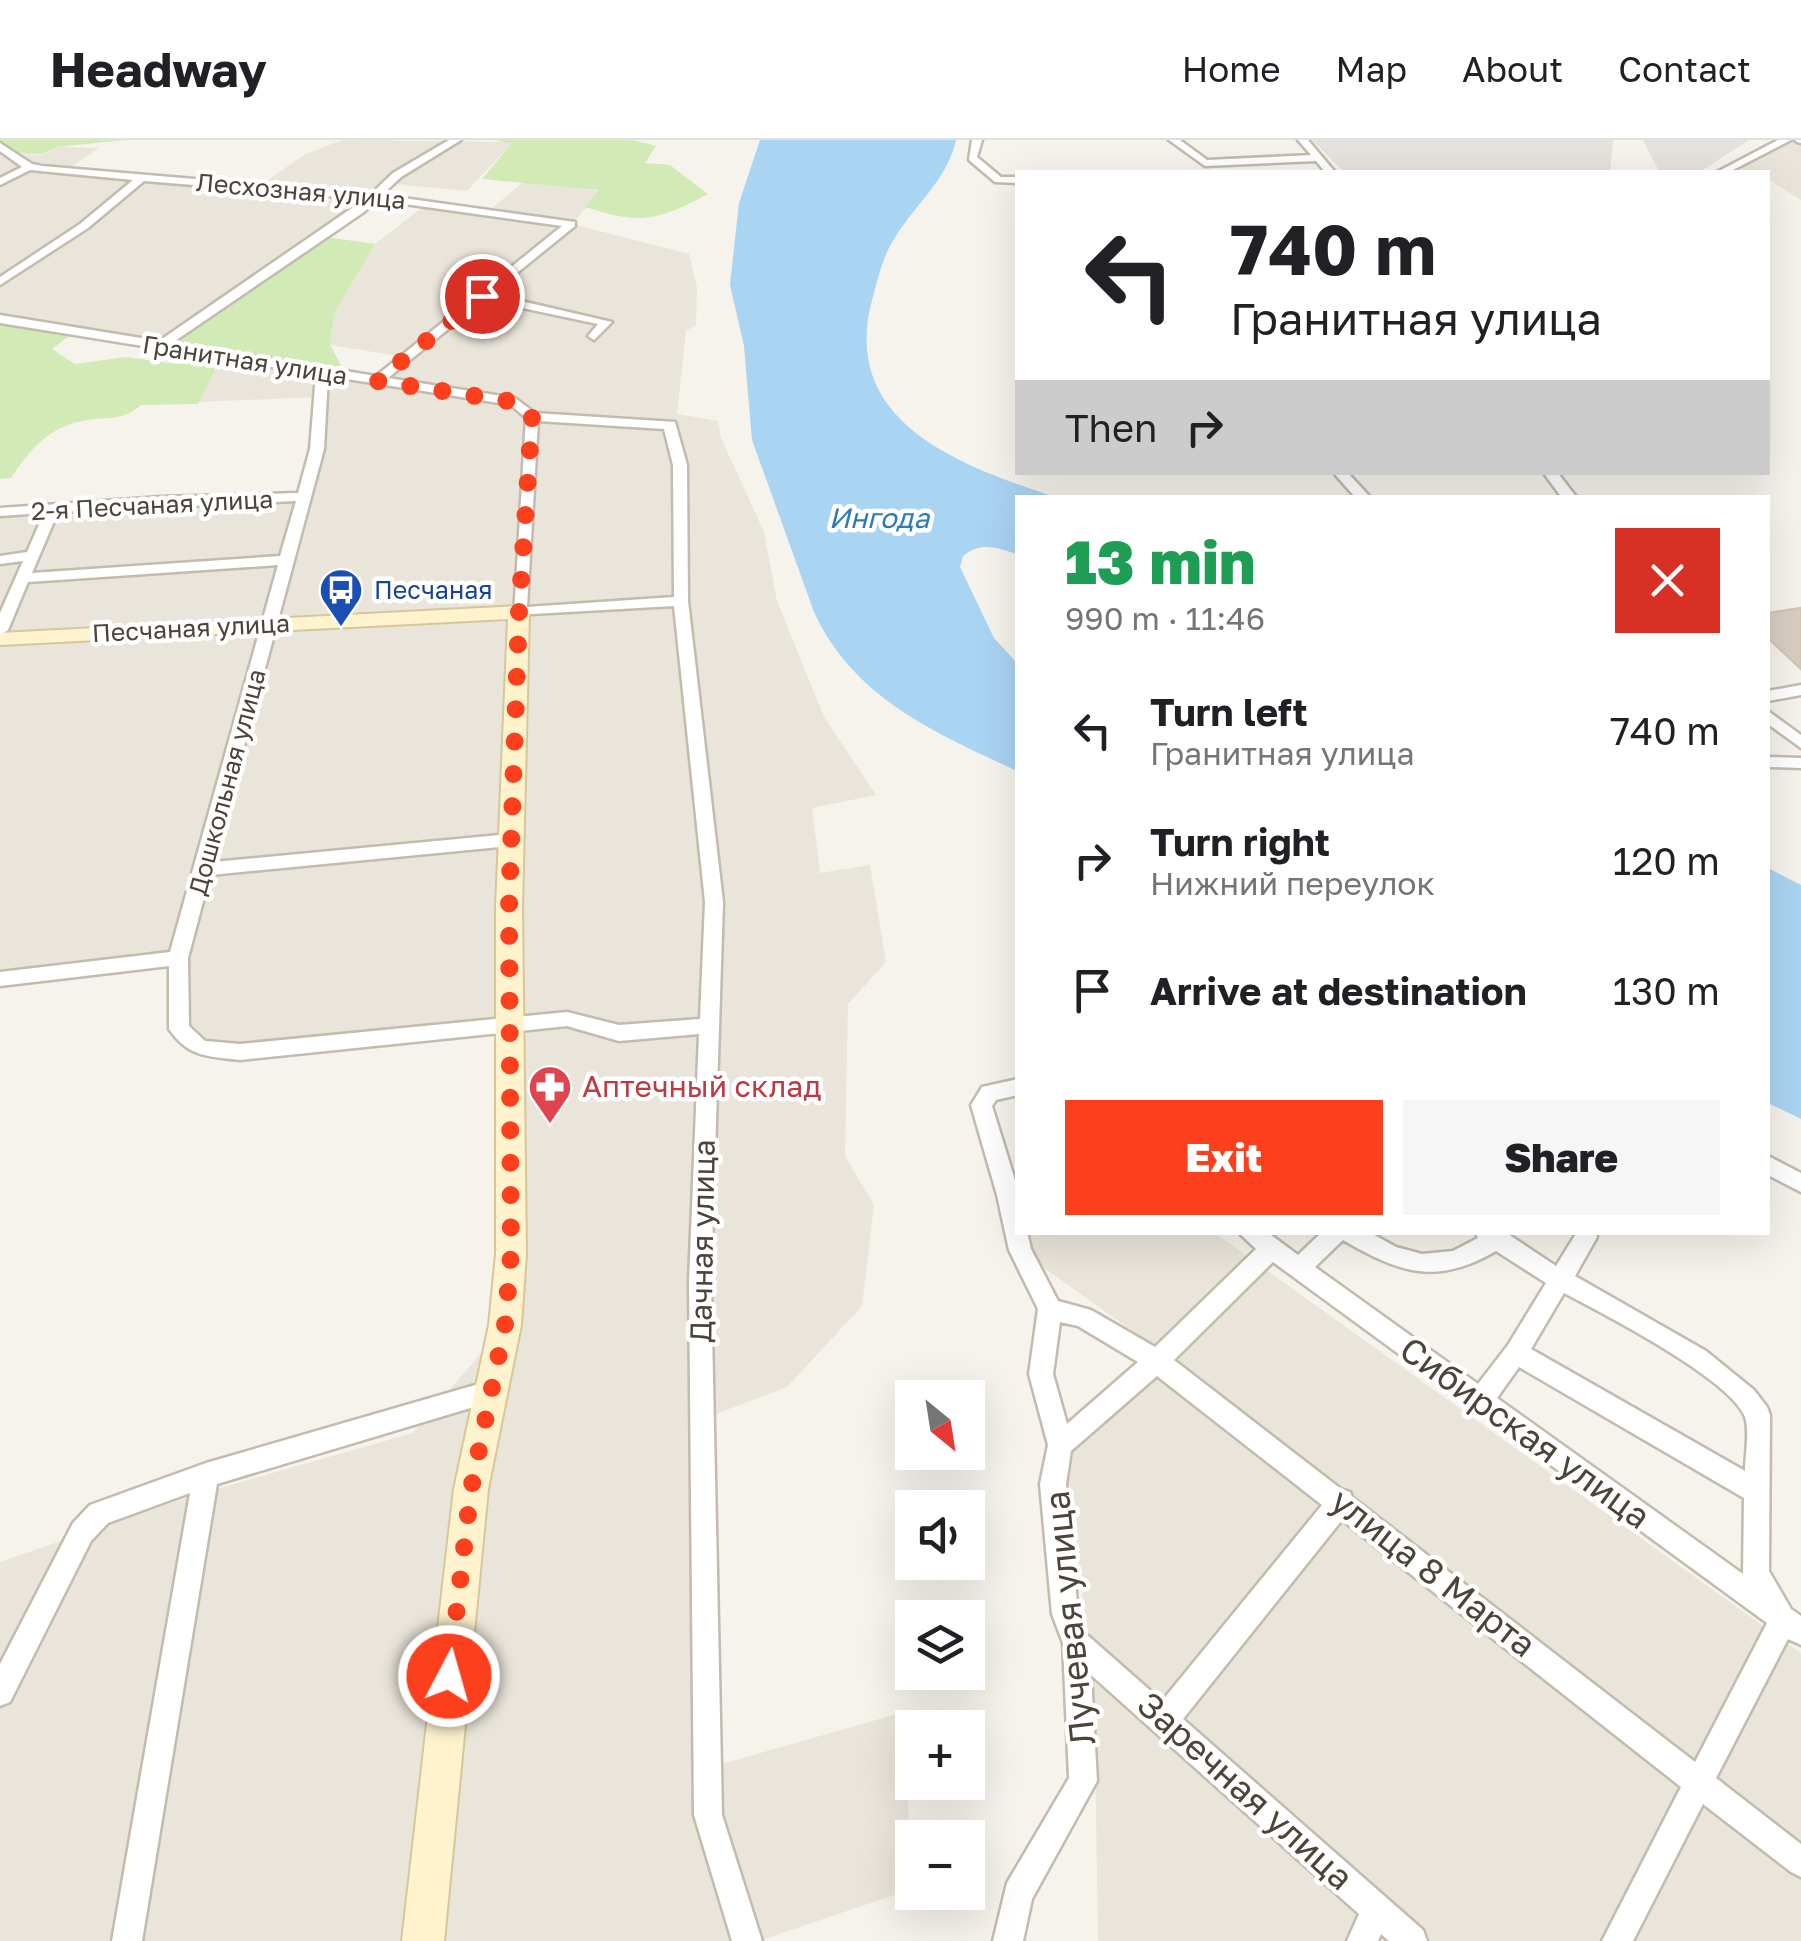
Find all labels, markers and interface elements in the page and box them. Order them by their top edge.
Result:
text: Headway [50,40,267,98]
text: Home [1182,48,1281,90]
text: Map [1336,48,1407,90]
text: About [1462,48,1563,90]
text: Contact [1618,48,1751,90]
street label: Лесхозная улица [195,166,407,215]
text: 740 m [1230,206,1436,290]
icon: left [1065,210,1195,340]
pin [440,254,525,339]
icon: arrive [455,269,510,324]
text: Гранитная улица [1230,291,1602,345]
street label: Гранитная улица [141,328,350,391]
icon: right [1177,400,1232,455]
text: Then [1065,405,1157,450]
street label: 2-я Песчаная улица [30,483,274,526]
water label: Ингода [829,501,930,534]
text: 13 min [1065,525,1255,597]
button: close [1615,528,1720,633]
bus stop icon: Песчаная [318,567,364,628]
place label: Песчаная [374,574,493,605]
text: 990 m · 11:46 [1065,599,1265,637]
street label: Песчаная улица [91,607,291,648]
street label: Дошкольная улица [181,665,272,898]
text: Turn left [1150,689,1308,734]
icon: left [1065,703,1120,758]
text: 740 m [1610,708,1720,753]
text: Гранитная улица [1150,734,1414,772]
text: Turn right [1150,819,1330,864]
icon: right [1065,833,1120,888]
text: 120 m [1613,838,1720,883]
text: Нижний переулок [1150,864,1435,902]
icon: arrive [1065,963,1120,1018]
text: Arrive at destination [1150,968,1527,1013]
text: 130 m [1613,968,1720,1013]
pharmacy icon: Аптечный склад [527,1064,573,1125]
place label: Аптечный склад [582,1068,821,1104]
button: Exit [1065,1100,1383,1215]
button: Share [1403,1100,1720,1215]
street label: Дачная улица [682,1139,722,1343]
street label: Сибирская улица [1392,1327,1659,1537]
north arrow [895,1380,985,1470]
map controls [895,1380,985,1910]
street label: улица 8 Марта [1323,1479,1545,1665]
street label: Лучевая улица [1035,1489,1103,1747]
button: sound [895,1490,985,1580]
button: layers [895,1600,985,1690]
position arrow [397,1624,501,1728]
street label: Заречная улица [1129,1682,1362,1898]
button: + [895,1710,985,1800]
button: − [895,1820,985,1910]

